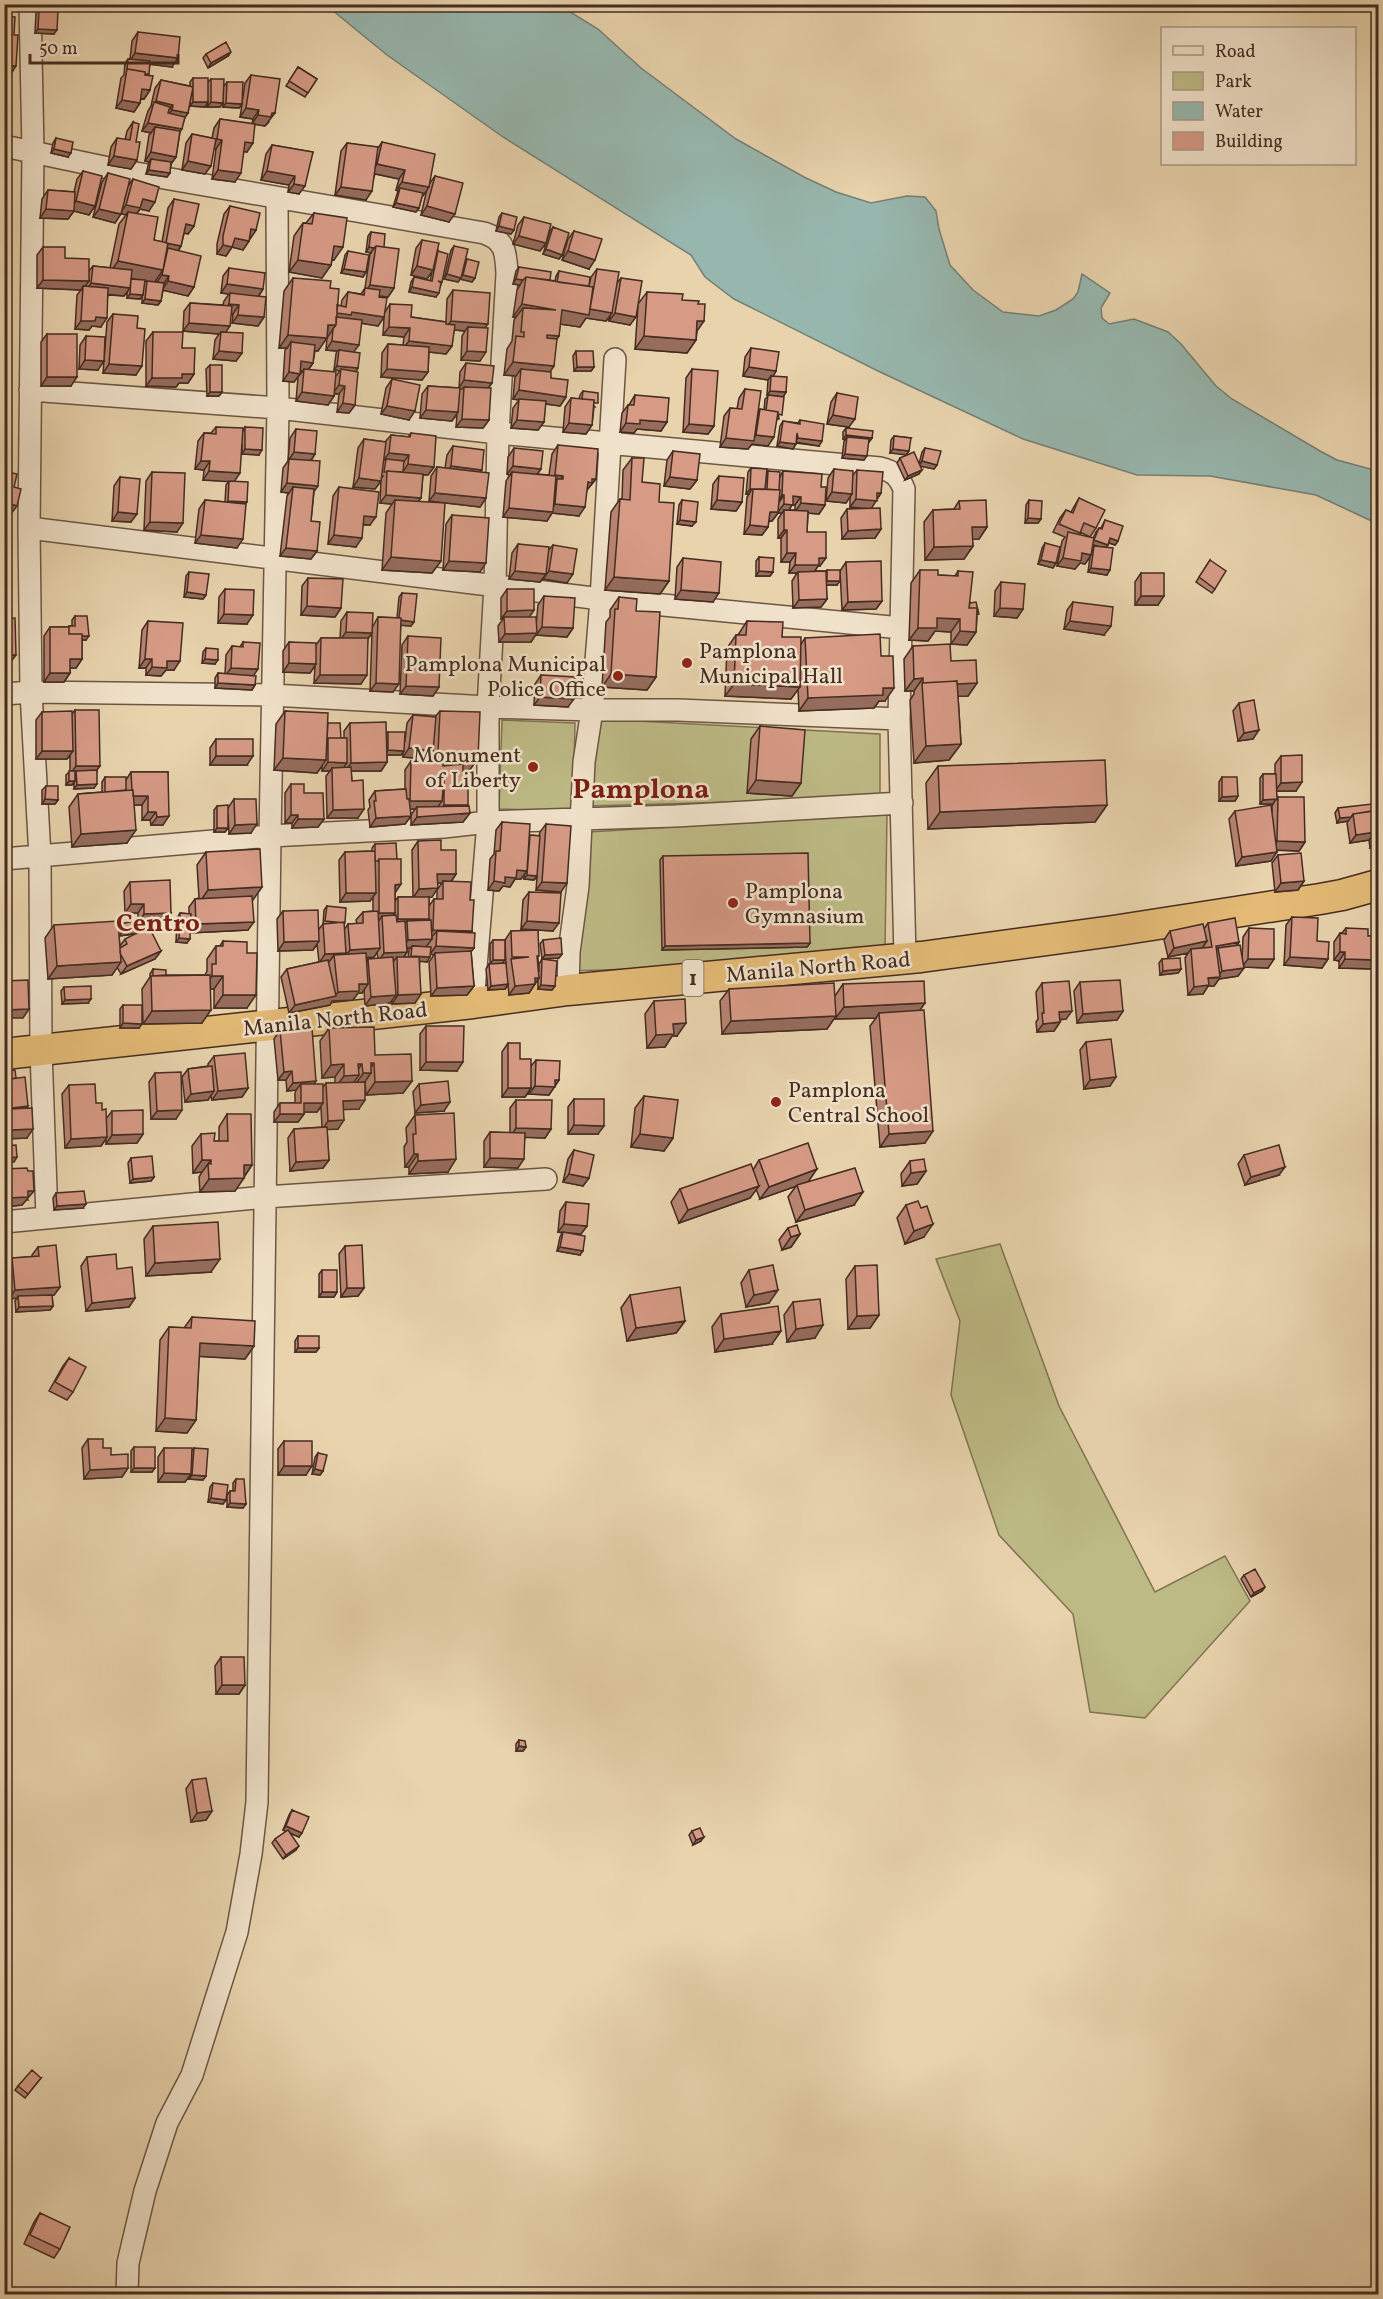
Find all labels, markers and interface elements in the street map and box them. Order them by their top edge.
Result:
scale bar [30,27,178,65]
legend [1161,27,1356,165]
text: 50 m [39,37,78,62]
text: Road [1215,40,1256,65]
text: Park [1215,70,1252,95]
text: Water [1215,100,1263,125]
text: Building [1215,130,1283,155]
place label: Pamplona Municipal Hall [699,637,843,693]
place label: Pamplona Municipal Police Office [405,650,606,706]
marker: Pamplona Municipal Hall [680,656,694,670]
marker: Pamplona Municipal Police Office [611,669,625,683]
place label: Monument of Liberty [413,741,521,797]
marker: Monument of Liberty [526,760,540,774]
district label: Pamplona [573,771,709,810]
place label: Pamplona Gymnasium [745,877,864,933]
marker: Pamplona Gymnasium [726,896,740,910]
district label: Centro [116,906,200,942]
street label: Manila North Road [725,945,912,992]
road number: 1 [682,960,704,996]
street label: Manila North Road [242,995,429,1046]
place label: Pamplona Central School [788,1076,929,1132]
marker: Pamplona Central School [769,1095,783,1109]

